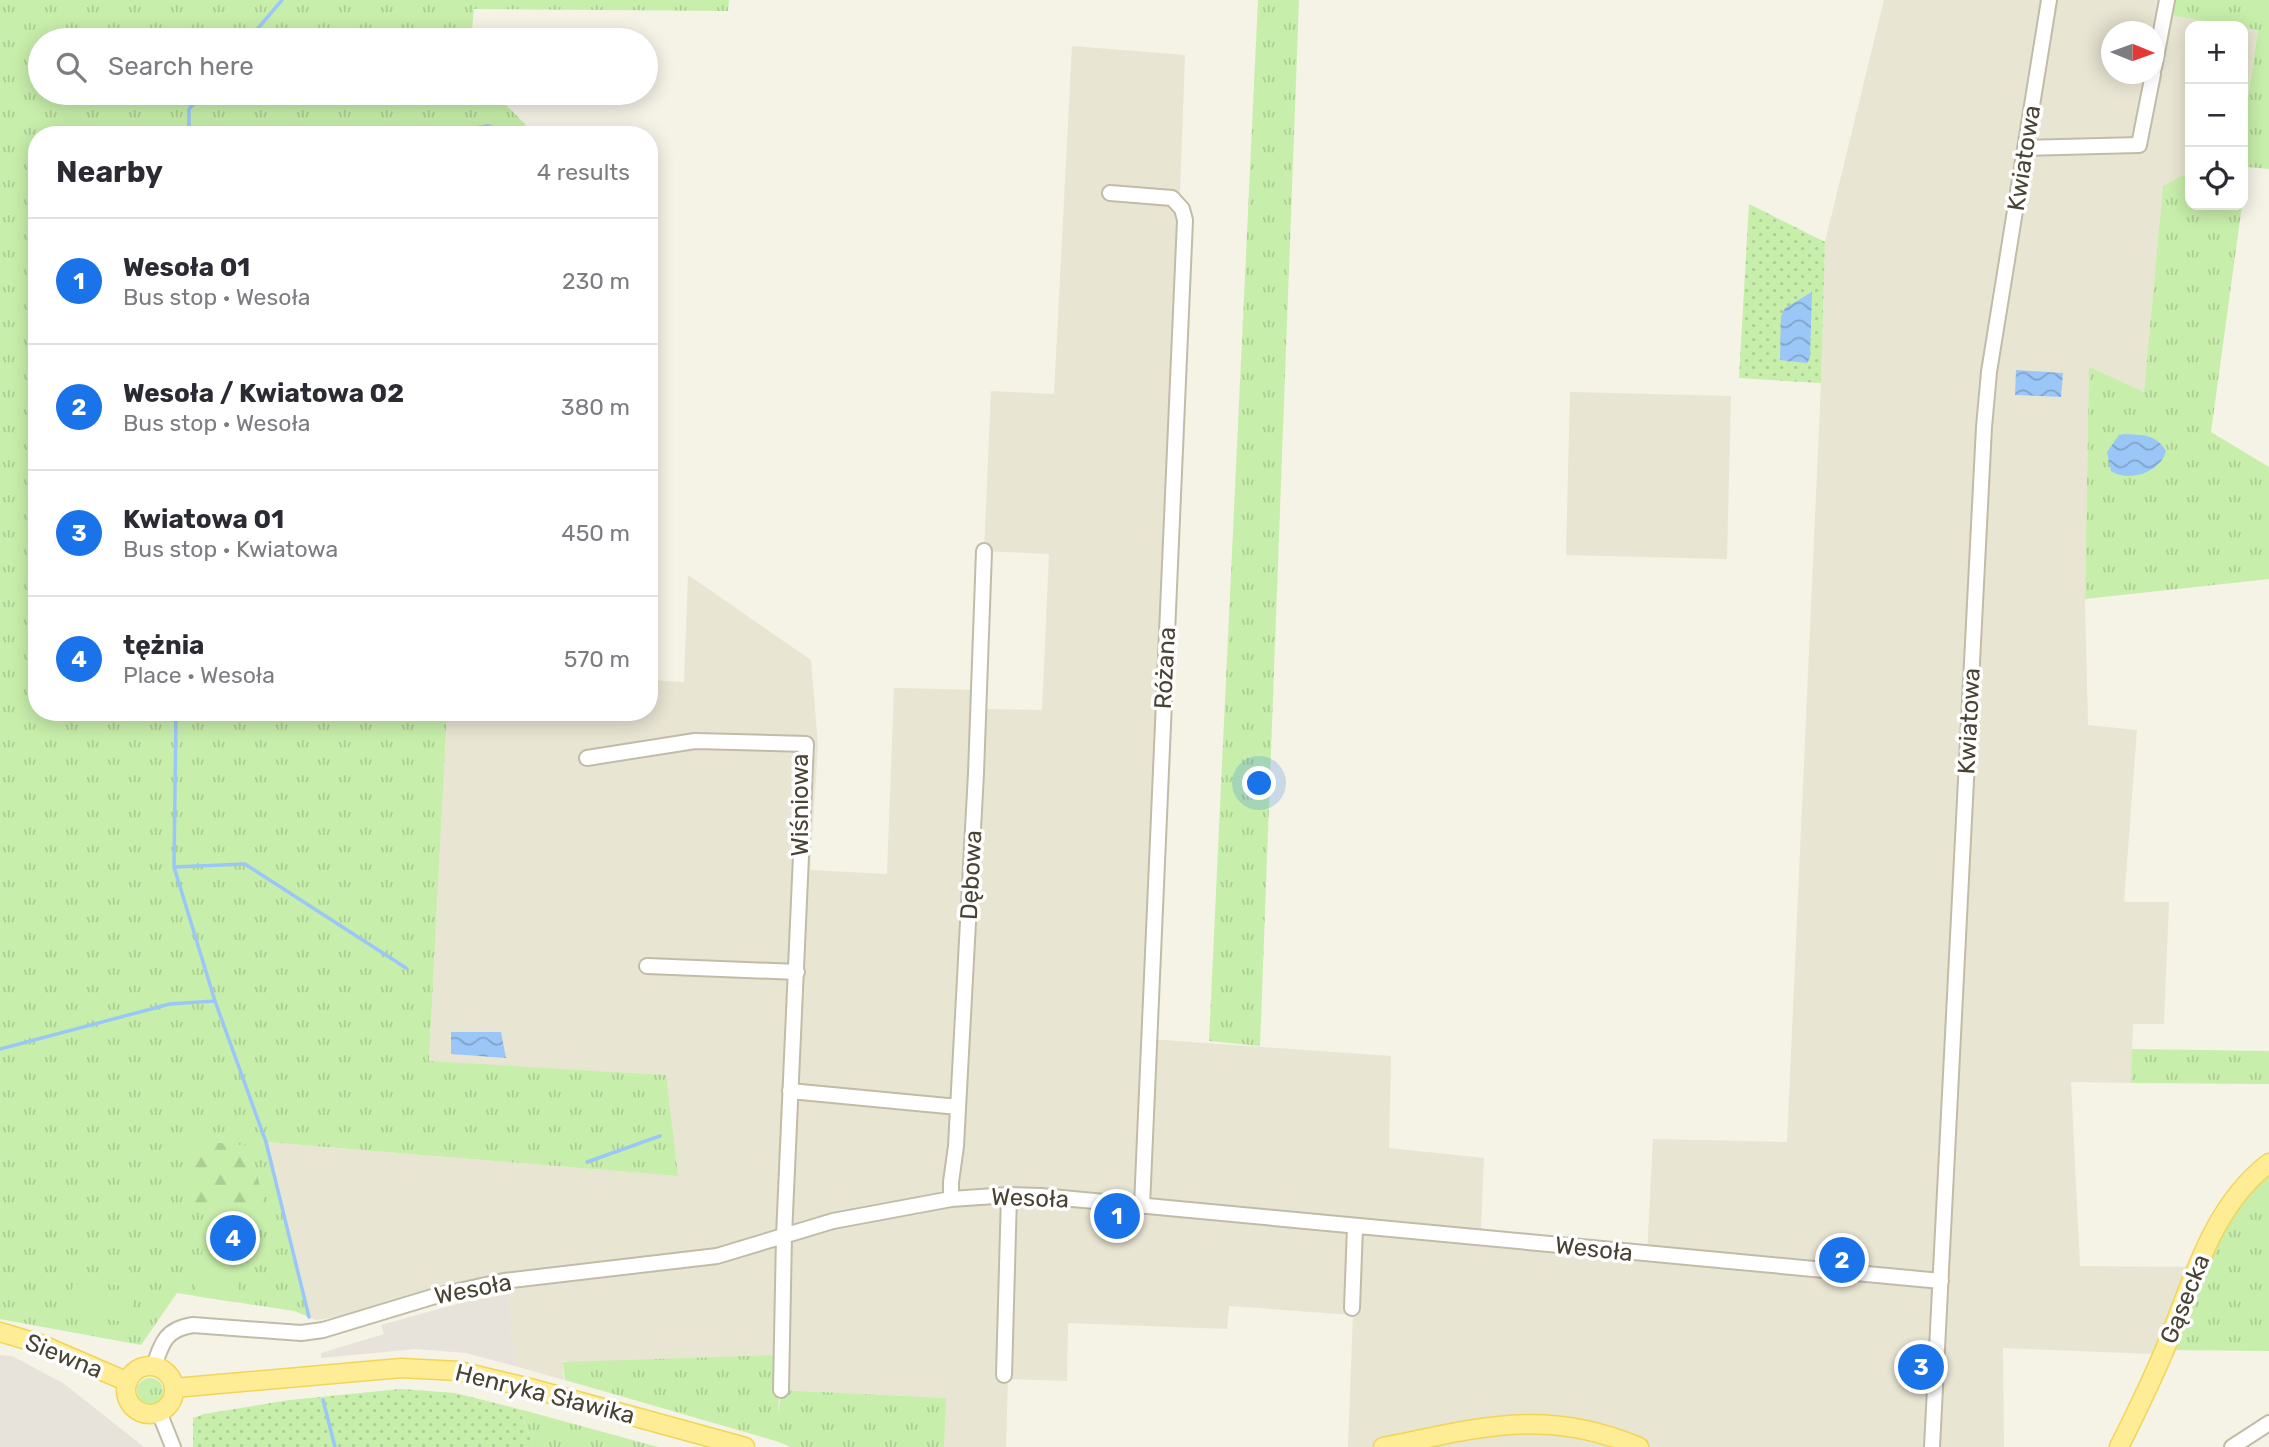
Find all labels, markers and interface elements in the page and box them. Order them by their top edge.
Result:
north arrow [2101,21,2164,84]
map controls [2185,21,2248,210]
button: + [2185,21,2248,84]
search box [28,28,658,105]
icon: search [52,48,90,86]
text: Search here [108,51,254,82]
button: − [2185,84,2248,147]
street label: Kwiatowa [2002,103,2046,213]
button: locate [2185,147,2248,210]
text: Nearby [56,154,163,190]
text: 4 results [537,158,630,186]
text: Wesoła 01 [123,252,250,283]
text: 1 [73,267,85,295]
text: 230 m [562,267,630,295]
text: Bus stop · Wesoła [123,283,310,311]
text: Wesoła / Kwiatowa 02 [123,378,404,409]
text: 2 [72,393,86,421]
text: 380 m [561,393,630,421]
text: Bus stop · Wesoła [123,409,310,437]
text: Kwiatowa 01 [123,504,284,535]
text: 3 [71,519,87,547]
text: 450 m [561,519,630,547]
text: Bus stop · Kwiatowa [123,535,338,563]
street label: Różana [1149,626,1181,710]
text: tężnia [123,630,204,661]
text: 4 [71,645,87,673]
text: 570 m [564,645,630,673]
text: Place · Wesoła [123,661,275,689]
street label: Kwiatowa [1952,667,1986,775]
street label: Wiśniowa [786,753,814,857]
your location [1242,766,1276,800]
street label: Dębowa [955,829,987,921]
street label: Wesoła [991,1183,1069,1213]
pin: 1 [1094,1190,1140,1242]
pin: 4 [210,1212,256,1264]
street label: Wesoła [1554,1231,1634,1267]
pin: 2 [1819,1234,1865,1286]
street label: Gąsecka [2154,1250,2216,1348]
street label: Wesoła [432,1268,514,1310]
street label: Siewna [21,1328,107,1384]
pin: 3 [1898,1341,1944,1393]
street label: Henryka Sławika [452,1358,638,1430]

